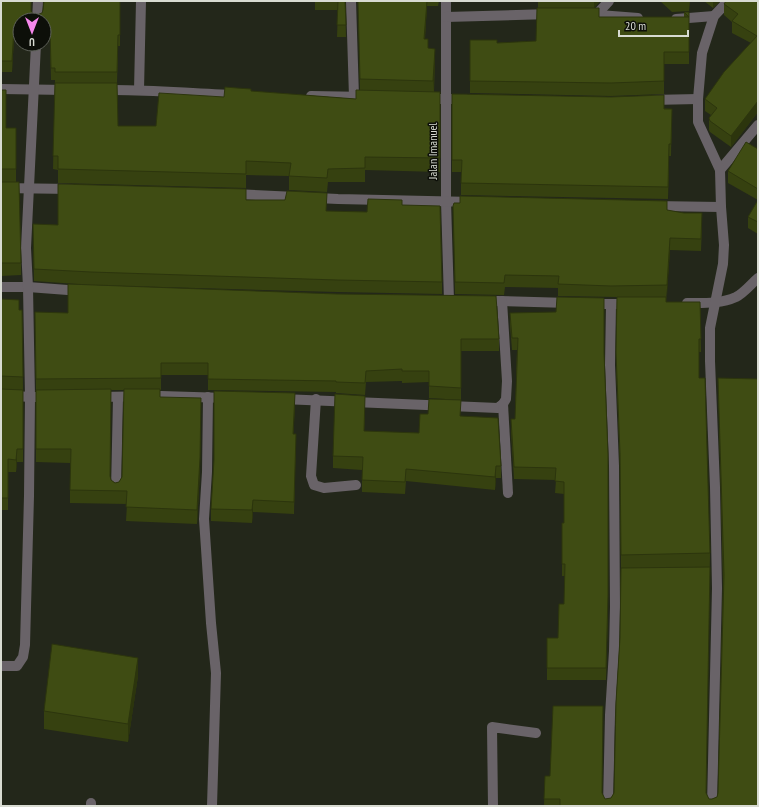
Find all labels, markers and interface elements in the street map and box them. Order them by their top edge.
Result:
north arrow [12,12,52,52]
scale bar [619,12,688,38]
text: 20 m [625,18,646,33]
text: U [29,35,35,49]
street label: Jalan Imanuel [425,122,440,180]

